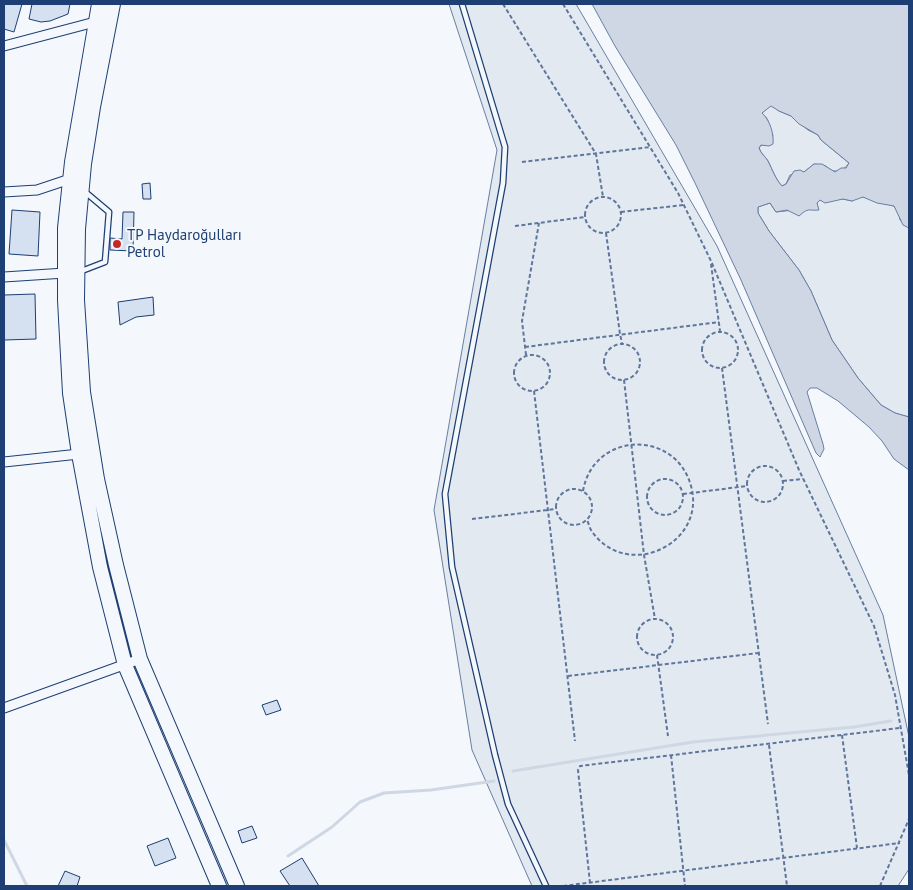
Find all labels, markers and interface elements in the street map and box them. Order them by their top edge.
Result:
place label: TP Haydaroğulları Petrol [127,225,242,261]
marker: TP Haydaroğulları Petrol [111,238,123,250]

